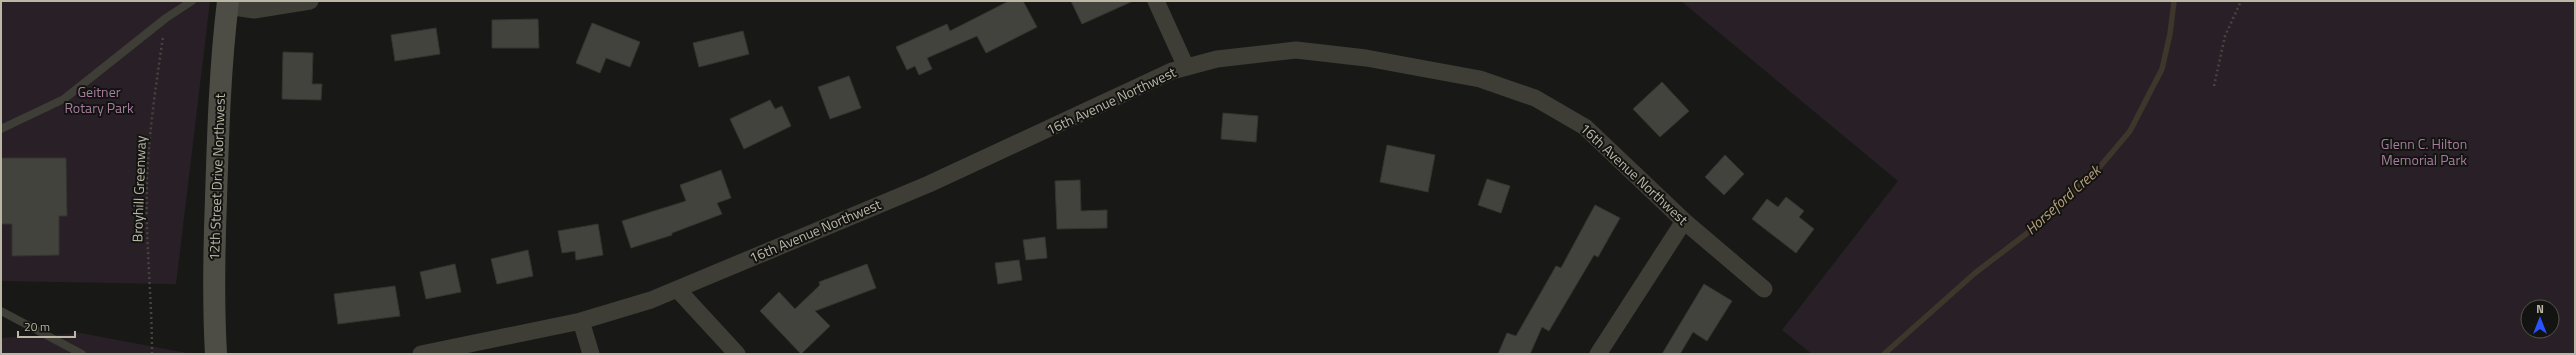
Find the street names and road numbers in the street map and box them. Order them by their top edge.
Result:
street label: 16th Avenue Northwest [1042,61,1179,140]
street label: 12th Street Drive Northwest [203,93,230,261]
street label: 16th Avenue Northwest [1576,118,1693,230]
street label: Broyhill Greenway [126,135,151,243]
street label: 16th Avenue Northwest [746,193,884,268]

